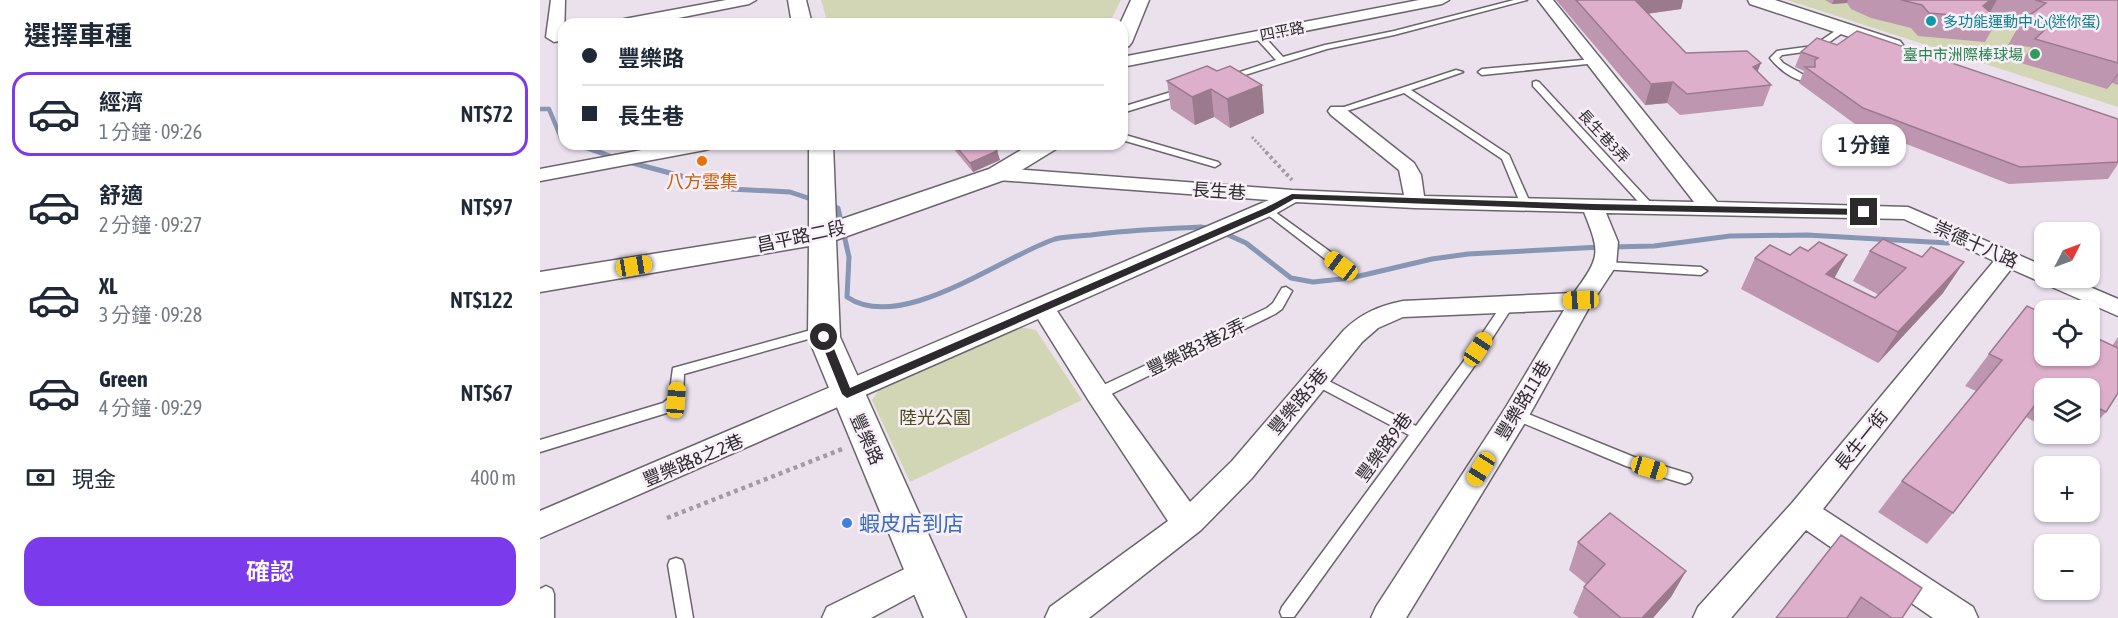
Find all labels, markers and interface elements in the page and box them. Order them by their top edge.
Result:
place label: 多功能運動中心(迷你蛋) [1943,13,2100,30]
marker: 多功能運動中心(迷你蛋) [1924,14,1938,28]
street label: 四平路 [1258,18,1306,44]
text: 選擇車種 [24,20,132,51]
text: 豐樂路 [618,45,684,71]
place label: 臺中市洲際棒球場 [1903,46,2023,63]
marker: 臺中市洲際棒球場 [2028,47,2042,61]
icon: car [27,87,81,141]
text: 經濟 [99,89,143,115]
text: NT$72 [460,101,513,127]
text: 長生巷 [618,103,684,129]
street label: 長生巷3弄 [1575,106,1633,166]
text: 1 分鐘 · 09:26 [99,120,202,143]
callout: 1 分鐘 [1822,125,1906,167]
text: 1 分鐘 [1838,133,1890,156]
marker: 八方雲集 [695,154,709,168]
place label: 八方雲集 [666,171,738,192]
street label: 長生巷 [1191,179,1247,203]
icon: car [27,180,81,234]
text: 舒適 [99,182,143,208]
text: NT$97 [460,194,513,220]
route end [1850,198,1877,225]
text: 2 分鐘 · 09:27 [99,213,202,236]
street label: 昌平路二段 [755,216,847,256]
street label: 崇德十八路 [1931,216,2021,272]
north arrow [2034,222,2100,288]
map controls [2034,222,2100,600]
car [1321,248,1361,284]
car [615,254,653,278]
icon: car [27,273,81,327]
text: XL [99,273,117,299]
text: NT$122 [450,287,513,313]
car [1563,290,1599,310]
button: locate [2034,300,2100,366]
text: 3 分鐘 · 09:28 [99,303,202,326]
street label: 豐樂路3巷2弄 [1143,314,1249,380]
route start [810,323,837,350]
car [1460,329,1496,369]
street label: 豐樂路11巷 [1491,356,1555,444]
street label: 豐樂路5巷 [1264,363,1332,439]
icon: car [27,366,81,420]
text: Green [99,366,148,392]
button: layers [2034,378,2100,444]
text: NT$67 [460,380,513,406]
car [665,381,687,419]
text: 4 分鐘 · 09:29 [99,396,202,419]
street label: 長生一街 [1830,405,1892,475]
park label: 陸光公園 [899,407,971,428]
street label: 豐樂路9巷 [1352,408,1416,486]
street label: 豐樂路 [846,410,888,468]
street label: 豐樂路8之2巷 [640,429,746,491]
car [1464,449,1498,489]
car [1629,454,1669,482]
button: + [2034,456,2100,522]
icon: cash [24,461,57,494]
text: 現金 [72,466,116,492]
text: 400 m [471,466,516,489]
place label: 蝦皮店到店 [859,511,964,535]
marker: 蝦皮店到店 [840,516,854,530]
button: − [2034,534,2100,600]
button: 確認 [24,537,516,606]

